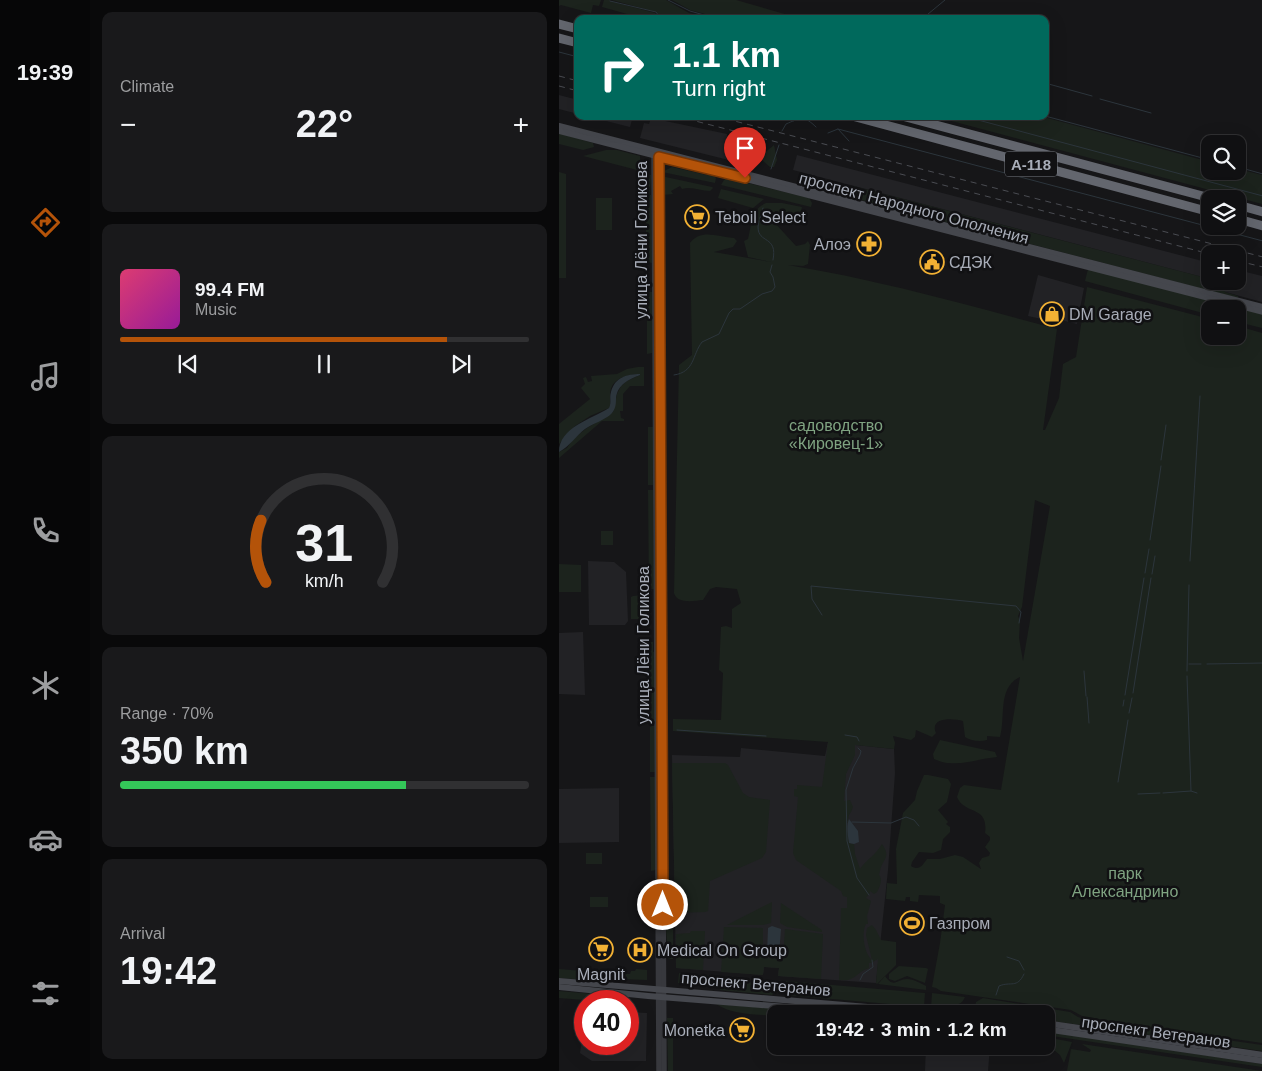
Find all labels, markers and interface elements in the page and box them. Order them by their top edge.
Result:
icon: right [589,35,654,100]
text: 1.1 km [672,35,781,74]
text: 19:39 [17,60,73,85]
text: Turn right [672,76,765,101]
text: Climate [120,78,174,95]
text: 22° [296,103,353,145]
text: − [120,109,136,140]
text: + [513,109,529,140]
pin [724,127,766,178]
icon: arrive [731,134,759,162]
map controls [1201,135,1246,345]
button: search [1201,135,1246,180]
road number: А-118 [1005,152,1057,176]
street label: улица Лёни Голикова [633,161,650,319]
street label: проспект Народного Ополчения [797,169,1031,247]
button: layers [1201,190,1246,235]
supermarket icon: Teboil Select [684,204,710,230]
icon: directions [28,205,63,240]
place label: Teboil Select [715,209,806,226]
pharmacy icon: Алоэ [856,231,882,257]
place label: Алоэ [814,236,851,253]
button: + [1201,245,1246,290]
public building icon: СДЭК [919,249,945,275]
place label: СДЭК [949,254,993,271]
text: 99.4 FM [195,279,265,300]
button: − [1201,300,1246,345]
text: Music [195,301,237,318]
shop icon: DM Garage [1039,301,1065,327]
place label: DM Garage [1069,306,1152,323]
icon: previous [174,350,202,378]
icon: pause [310,350,338,378]
icon: next [447,350,475,378]
icon: music [28,359,63,394]
park label: садоводство «Кировец-1» [789,417,883,452]
icon: phone [28,513,63,548]
text: 31 [296,514,353,572]
street label: улица Лёни Голикова [635,566,652,724]
text: km/h [305,571,344,591]
icon: climate [28,668,63,703]
text: Range · 70% [120,705,213,722]
text: 350 km [120,730,249,772]
icon: car [28,822,63,857]
park label: парк Александрино [1072,865,1178,900]
position arrow [636,878,688,930]
sports icon: Газпром [899,910,925,936]
place label: Газпром [929,915,990,932]
text: Arrival [120,925,165,942]
supermarket icon: Magnit [588,936,614,962]
hospital icon: Medical On Group [627,937,653,963]
place label: Medical On Group [657,942,787,959]
text: 19:42 [120,950,217,992]
place label: Magnit [577,966,626,983]
street label: проспект Ветеранов [680,969,832,999]
icon: filters [28,976,63,1011]
speed limit sign: 40 [574,990,639,1055]
street label: проспект Ветеранов [1081,1013,1231,1051]
supermarket icon: Monetka [729,1017,755,1043]
text: 19:42 · 3 min · 1.2 km [815,1019,1007,1040]
place label: Monetka [664,1022,725,1039]

